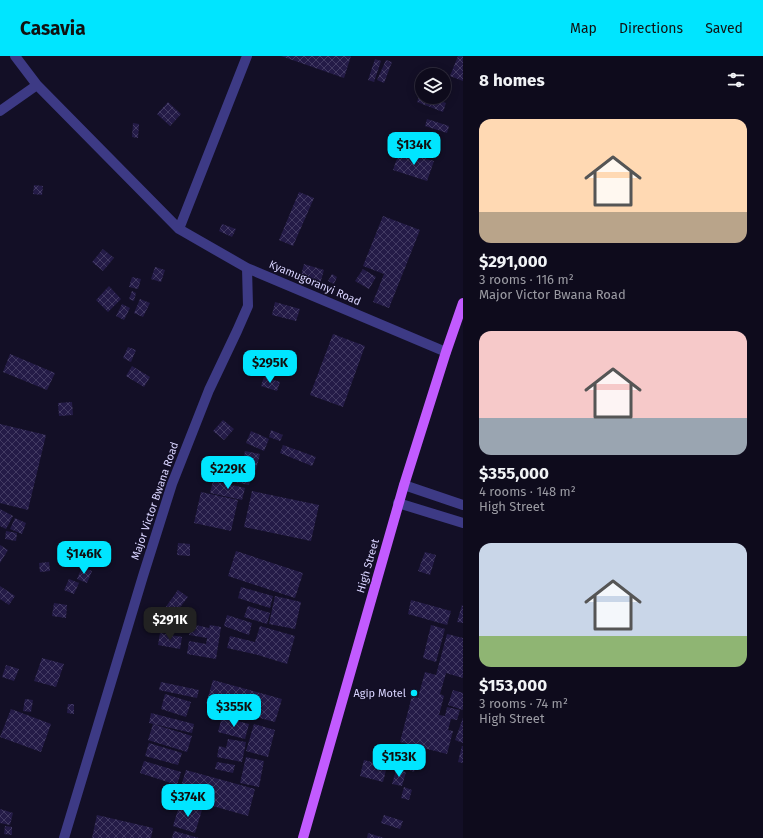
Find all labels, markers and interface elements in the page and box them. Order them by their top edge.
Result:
text: Casavia [20,17,86,40]
text: Map [570,20,597,37]
text: Directions [619,20,683,37]
text: Saved [705,20,743,37]
map controls [415,68,451,104]
button: layers [415,68,451,104]
icon: filters [725,69,747,91]
text: 8 homes [479,70,545,91]
pin: $134K [386,132,442,166]
text: $134K [396,137,432,152]
icon: home [577,145,649,217]
text: $291,000 [479,251,548,272]
street label: Kyamugoranyi Road [267,258,363,308]
text: 3 rooms · 116 m² [479,272,574,287]
text: Major Victor Bwana Road [479,287,626,302]
pin: $295K [242,350,298,384]
text: $295K [252,355,288,370]
icon: home [577,357,649,429]
street label: Major Victor Bwana Road [129,440,181,562]
pin: $229K [200,456,256,490]
text: $229K [210,461,246,476]
text: $355,000 [479,463,549,484]
text: 4 rooms · 148 m² [479,484,576,499]
text: High Street [479,499,545,514]
street label: High Street [354,538,382,594]
pin: $146K [56,541,112,575]
text: $146K [66,546,102,561]
icon: home [577,569,649,641]
pin: $291K [142,607,198,641]
text: $291K [153,612,187,627]
text: $153,000 [479,675,547,696]
place label: Agip Motel [353,687,406,700]
marker: Agip Motel [409,688,419,698]
pin: $355K [206,694,262,728]
text: 3 rooms · 74 m² [479,696,568,711]
text: $355K [216,699,252,714]
text: High Street [479,711,545,726]
pin: $153K [371,744,427,778]
text: $153K [382,749,416,764]
pin: $374K [160,784,216,818]
text: $374K [171,789,205,804]

